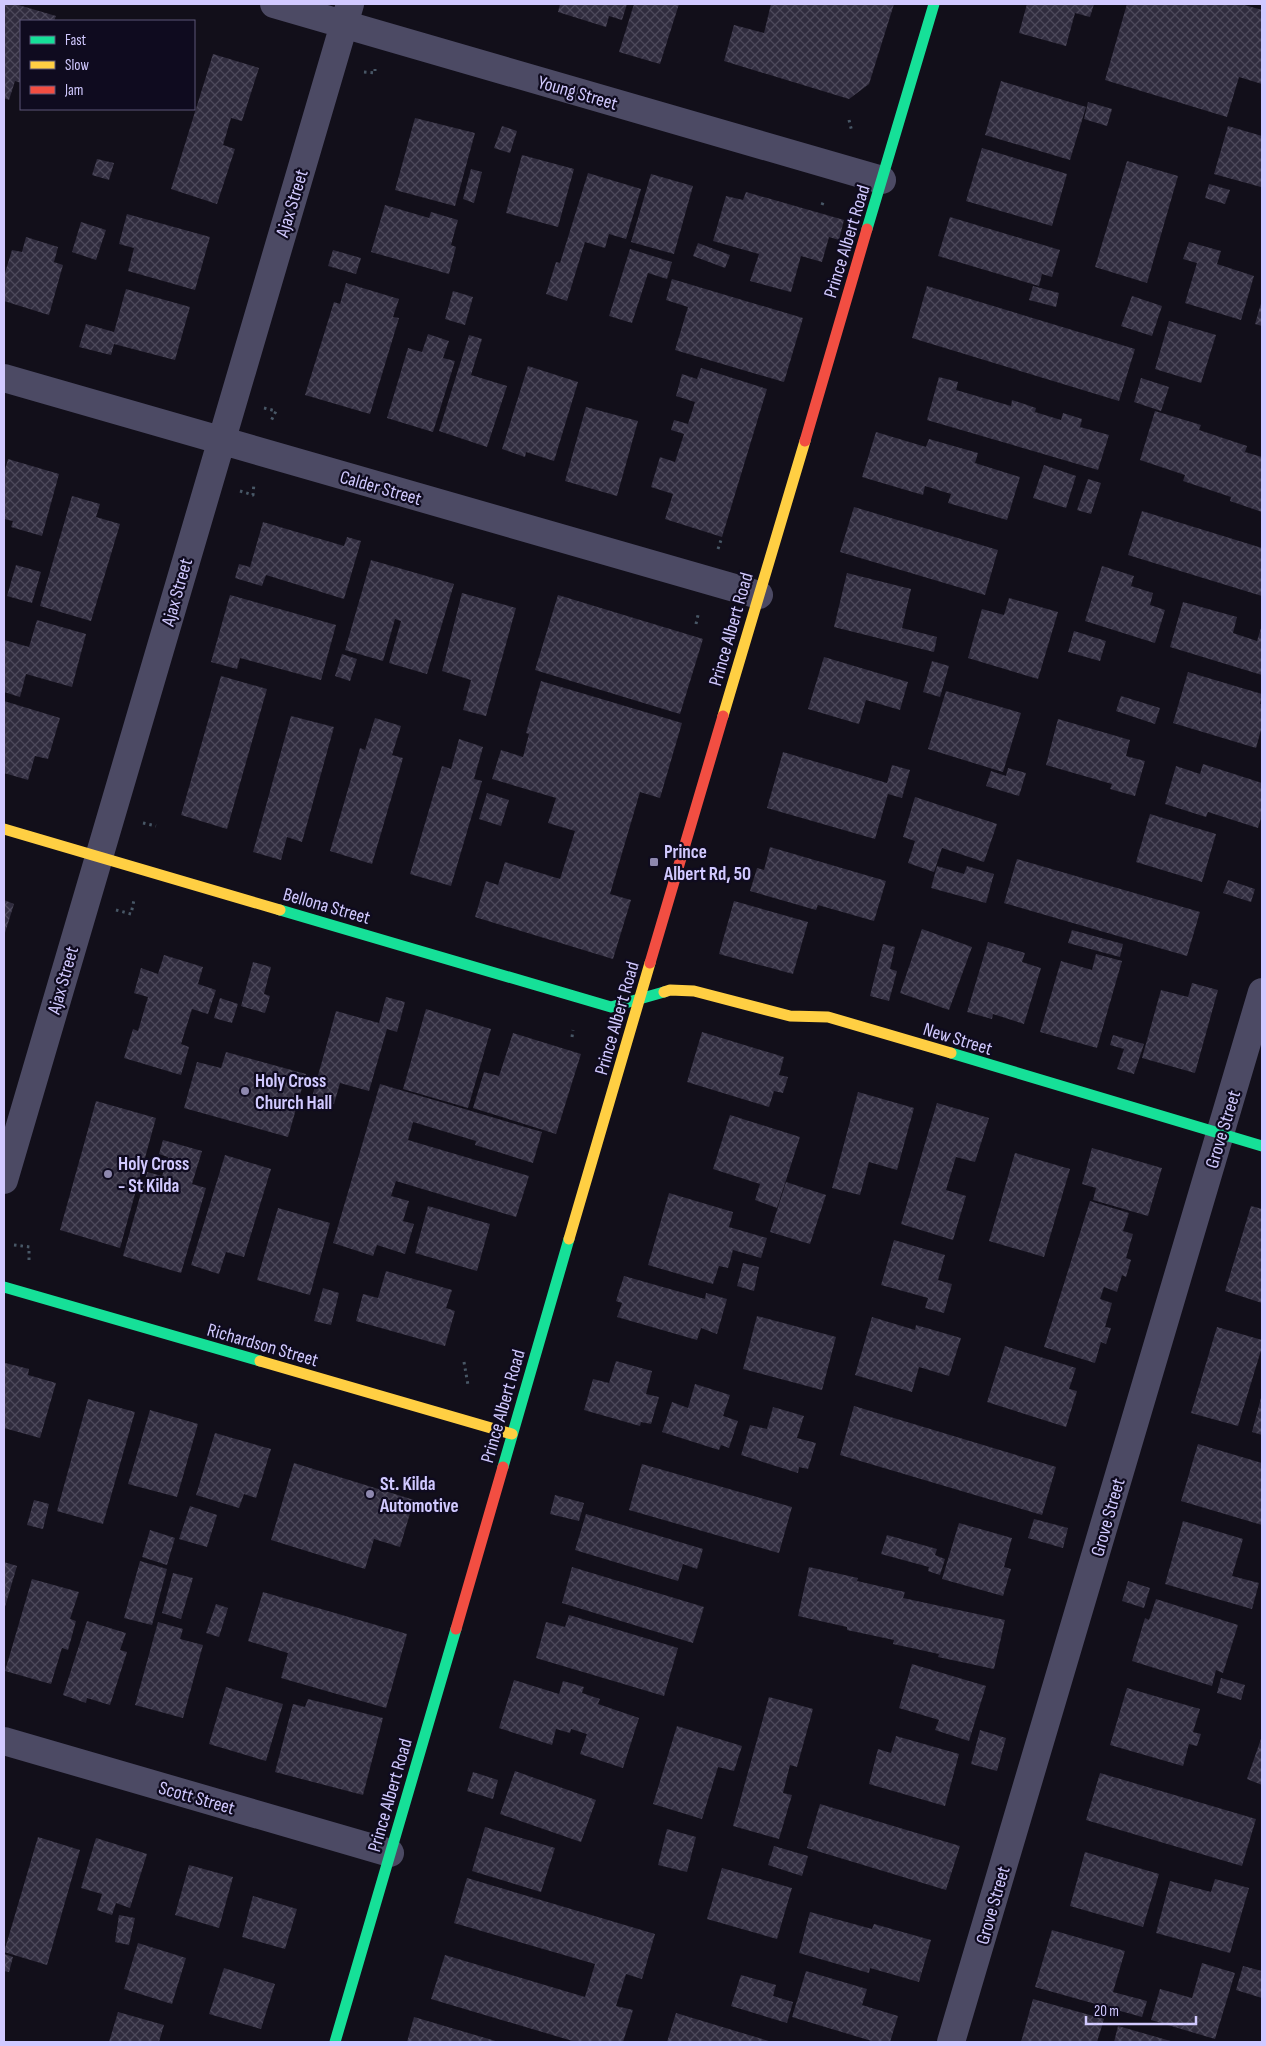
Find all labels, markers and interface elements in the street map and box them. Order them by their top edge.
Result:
legend [20,20,195,110]
text: Fast [65,31,87,50]
text: Slow [65,56,89,75]
street label: Young Street [535,71,620,116]
text: Jam [64,81,83,100]
street label: Ajax Street [271,167,314,241]
street label: Prince Albert Road [819,182,876,301]
street label: Calder Street [337,466,424,511]
street label: Ajax Street [157,556,198,630]
street label: Prince Albert Road [704,570,759,689]
place label: Prince Albert Rd, 50 [663,841,751,886]
marker: Prince Albert Rd, 50 [648,856,660,868]
street label: Bellona Street [280,883,373,930]
street label: Ajax Street [43,944,84,1018]
street label: Prince Albert Road [590,959,645,1078]
street label: New Street [920,1018,995,1061]
place label: Holy Cross Church Hall [255,1070,332,1115]
marker: Holy Cross Church Hall [239,1085,251,1097]
street label: Grove Street [1201,1087,1246,1171]
place label: Holy Cross - St Kilda [118,1153,189,1198]
marker: Holy Cross - St Kilda [102,1168,114,1180]
street label: Richardson Street [204,1319,321,1372]
street label: Prince Albert Road [476,1347,531,1466]
place label: St. Kilda Automotive [379,1473,459,1518]
street label: Grove Street [1086,1475,1131,1559]
marker: St. Kilda Automotive [364,1488,376,1500]
street label: Prince Albert Road [363,1736,418,1855]
street label: Scott Street [156,1777,238,1820]
street label: Grove Street [971,1863,1016,1947]
scale bar [1086,1994,1196,2026]
text: 20 m [1094,2002,1119,2021]

